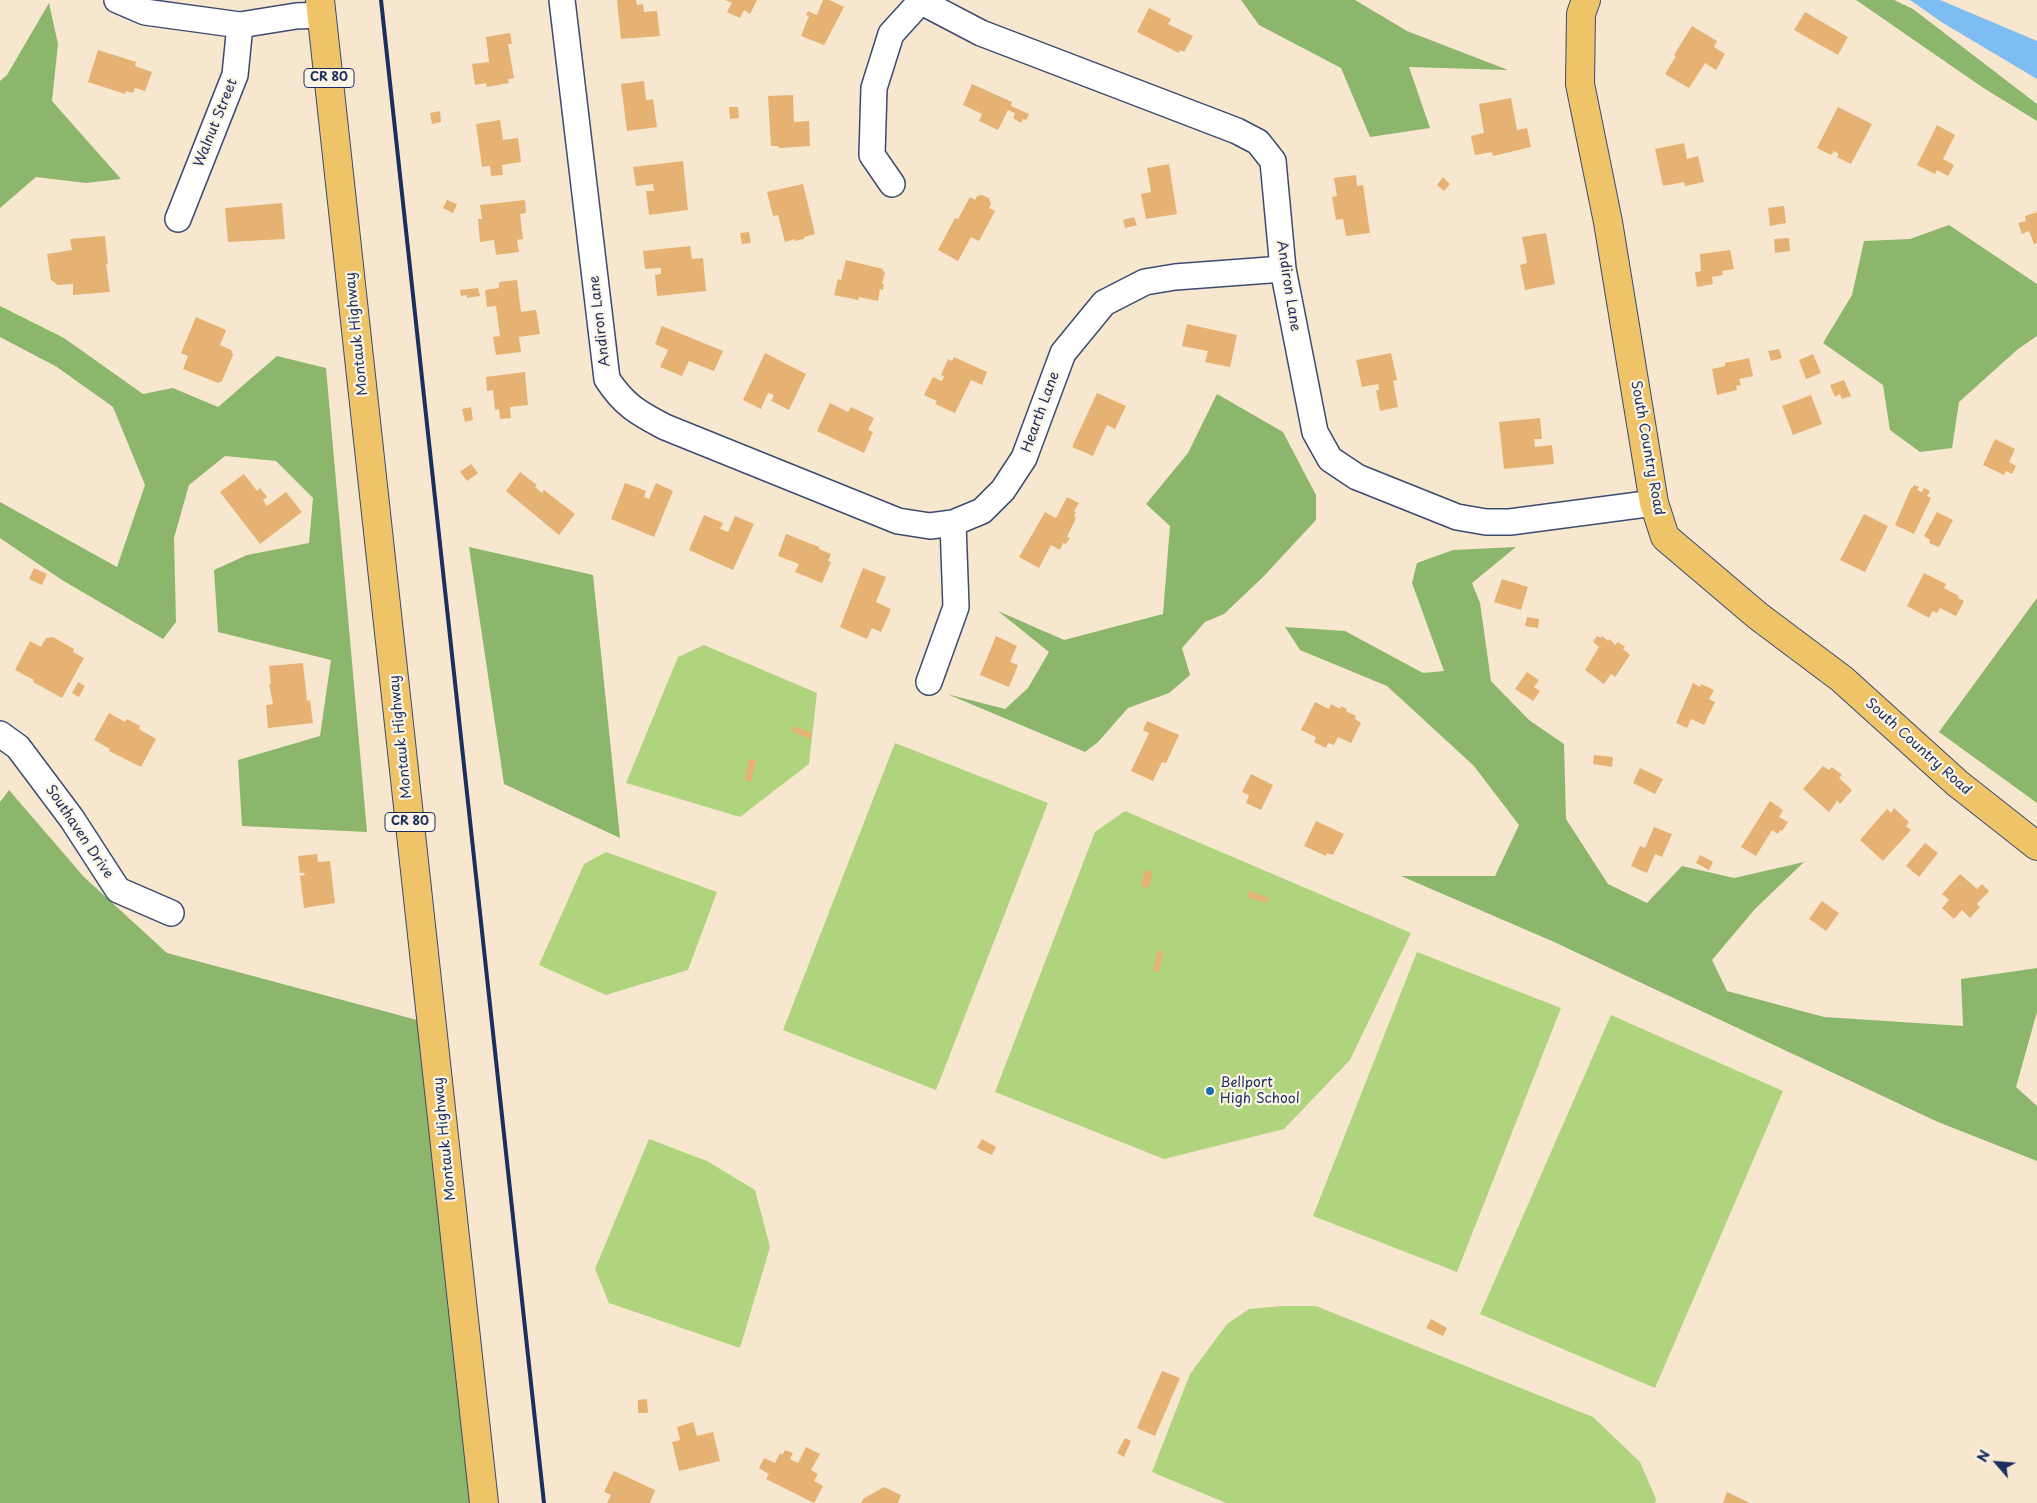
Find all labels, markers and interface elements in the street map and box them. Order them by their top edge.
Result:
road number: CR 80 [304,68,354,88]
street label: Walnut Street [191,76,241,170]
street label: Andiron Lane [1273,239,1303,333]
street label: Montauk Highway [342,272,372,396]
street label: Andiron Lane [586,274,614,368]
street label: Hearth Lane [1019,369,1063,455]
street label: South Country Road [1627,379,1667,517]
street label: Montauk Highway [386,675,416,799]
street label: South Country Road [1862,695,1974,799]
street label: Southaven Drive [42,782,116,882]
road number: CR 80 [385,812,435,832]
place label: Bellport High School [1220,1075,1300,1108]
street label: Montauk Highway [430,1077,460,1201]
marker: Bellport High School [1204,1085,1216,1097]
north arrow [1972,1438,2022,1488]
text: N [1971,1446,1995,1466]

